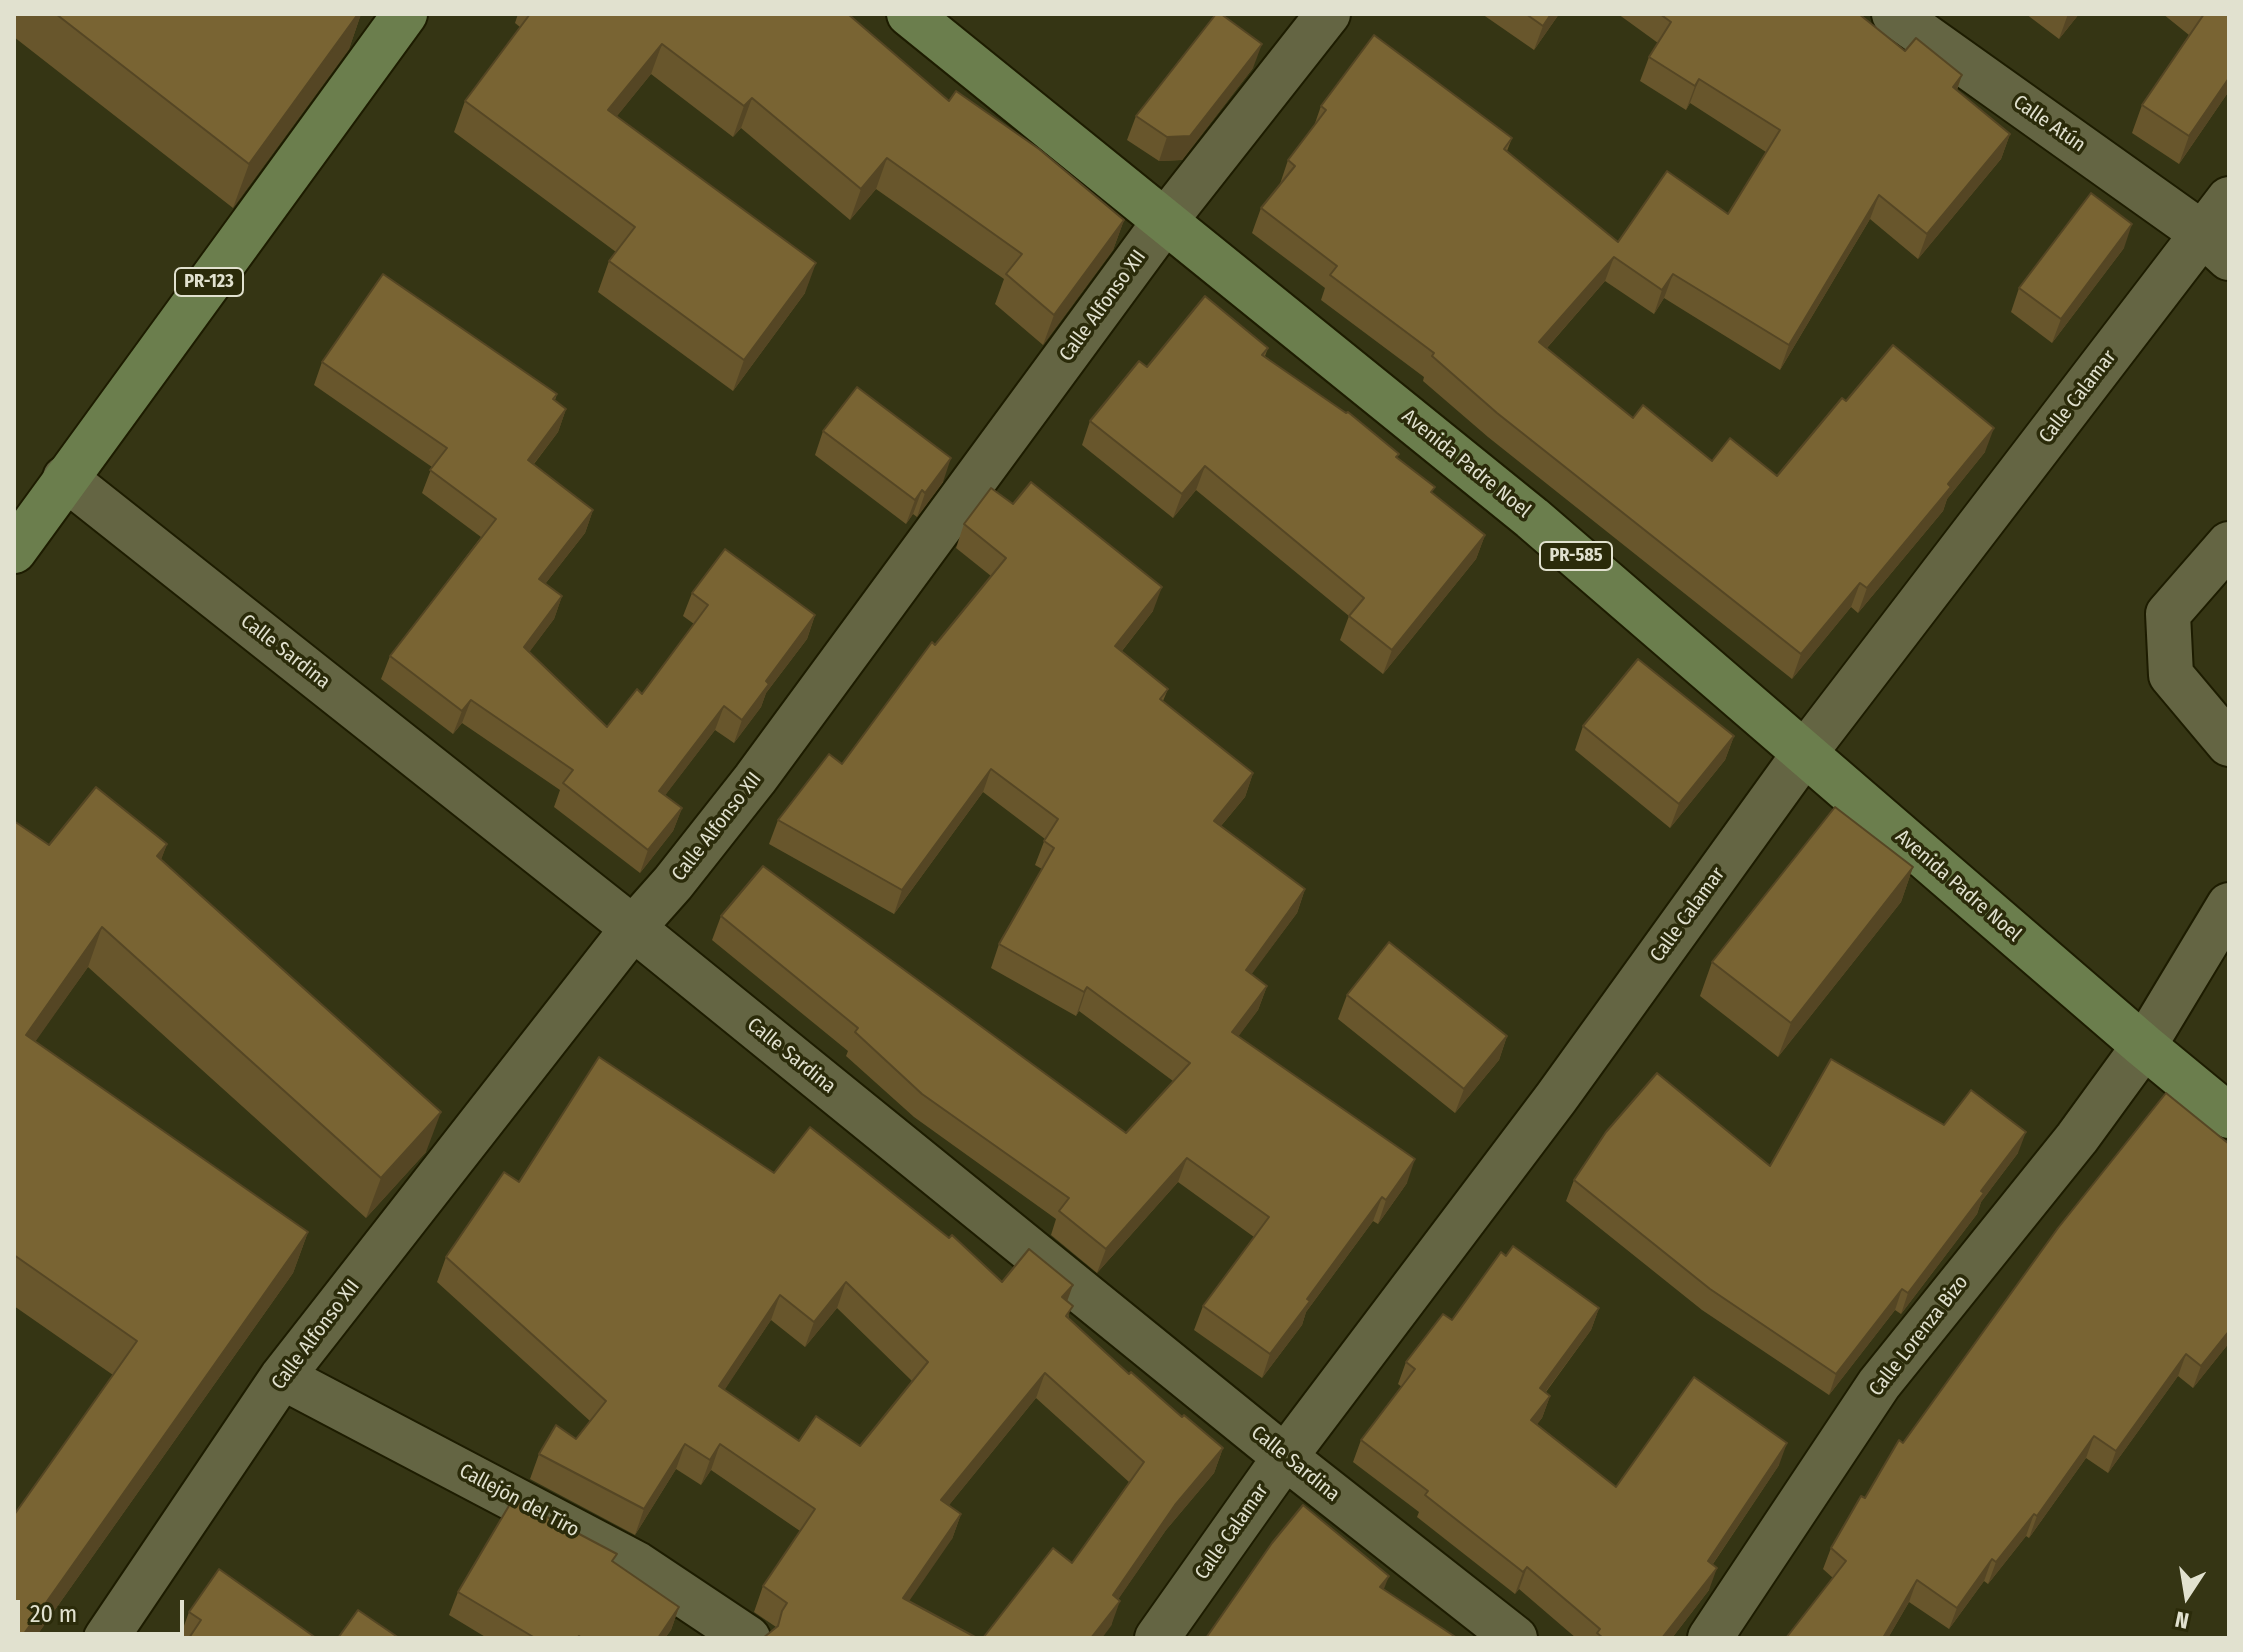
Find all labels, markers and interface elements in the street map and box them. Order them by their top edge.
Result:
street label: Calle Atún [2008,90,2090,158]
street label: Calle Alfonso XII [1055,246,1151,366]
road number: PR-123 [175,268,243,296]
street label: Calle Calamar [2034,346,2122,448]
street label: Avenida Padre Noel [1397,405,1535,523]
road number: PR-585 [1540,542,1612,570]
street label: Calle Sardina [236,610,334,694]
street label: Calle Alfonso XII [667,768,767,886]
street label: Avenida Padre Noel [1890,825,2026,947]
street label: Calle Calamar [1646,863,1730,967]
street label: Calle Sardina [742,1013,840,1099]
street label: Calle Lorenza Bizo [1864,1271,1974,1401]
street label: Calle Alfonso XII [267,1275,365,1395]
street label: Calle Sardina [1246,1421,1344,1507]
street label: Callejón del Tiro [455,1459,583,1543]
street label: Calle Calamar [1190,1480,1274,1584]
north arrow [2147,1556,2227,1636]
scale bar [20,1584,188,1634]
text: 20 m [30,1600,77,1628]
text: N [2173,1605,2191,1635]

